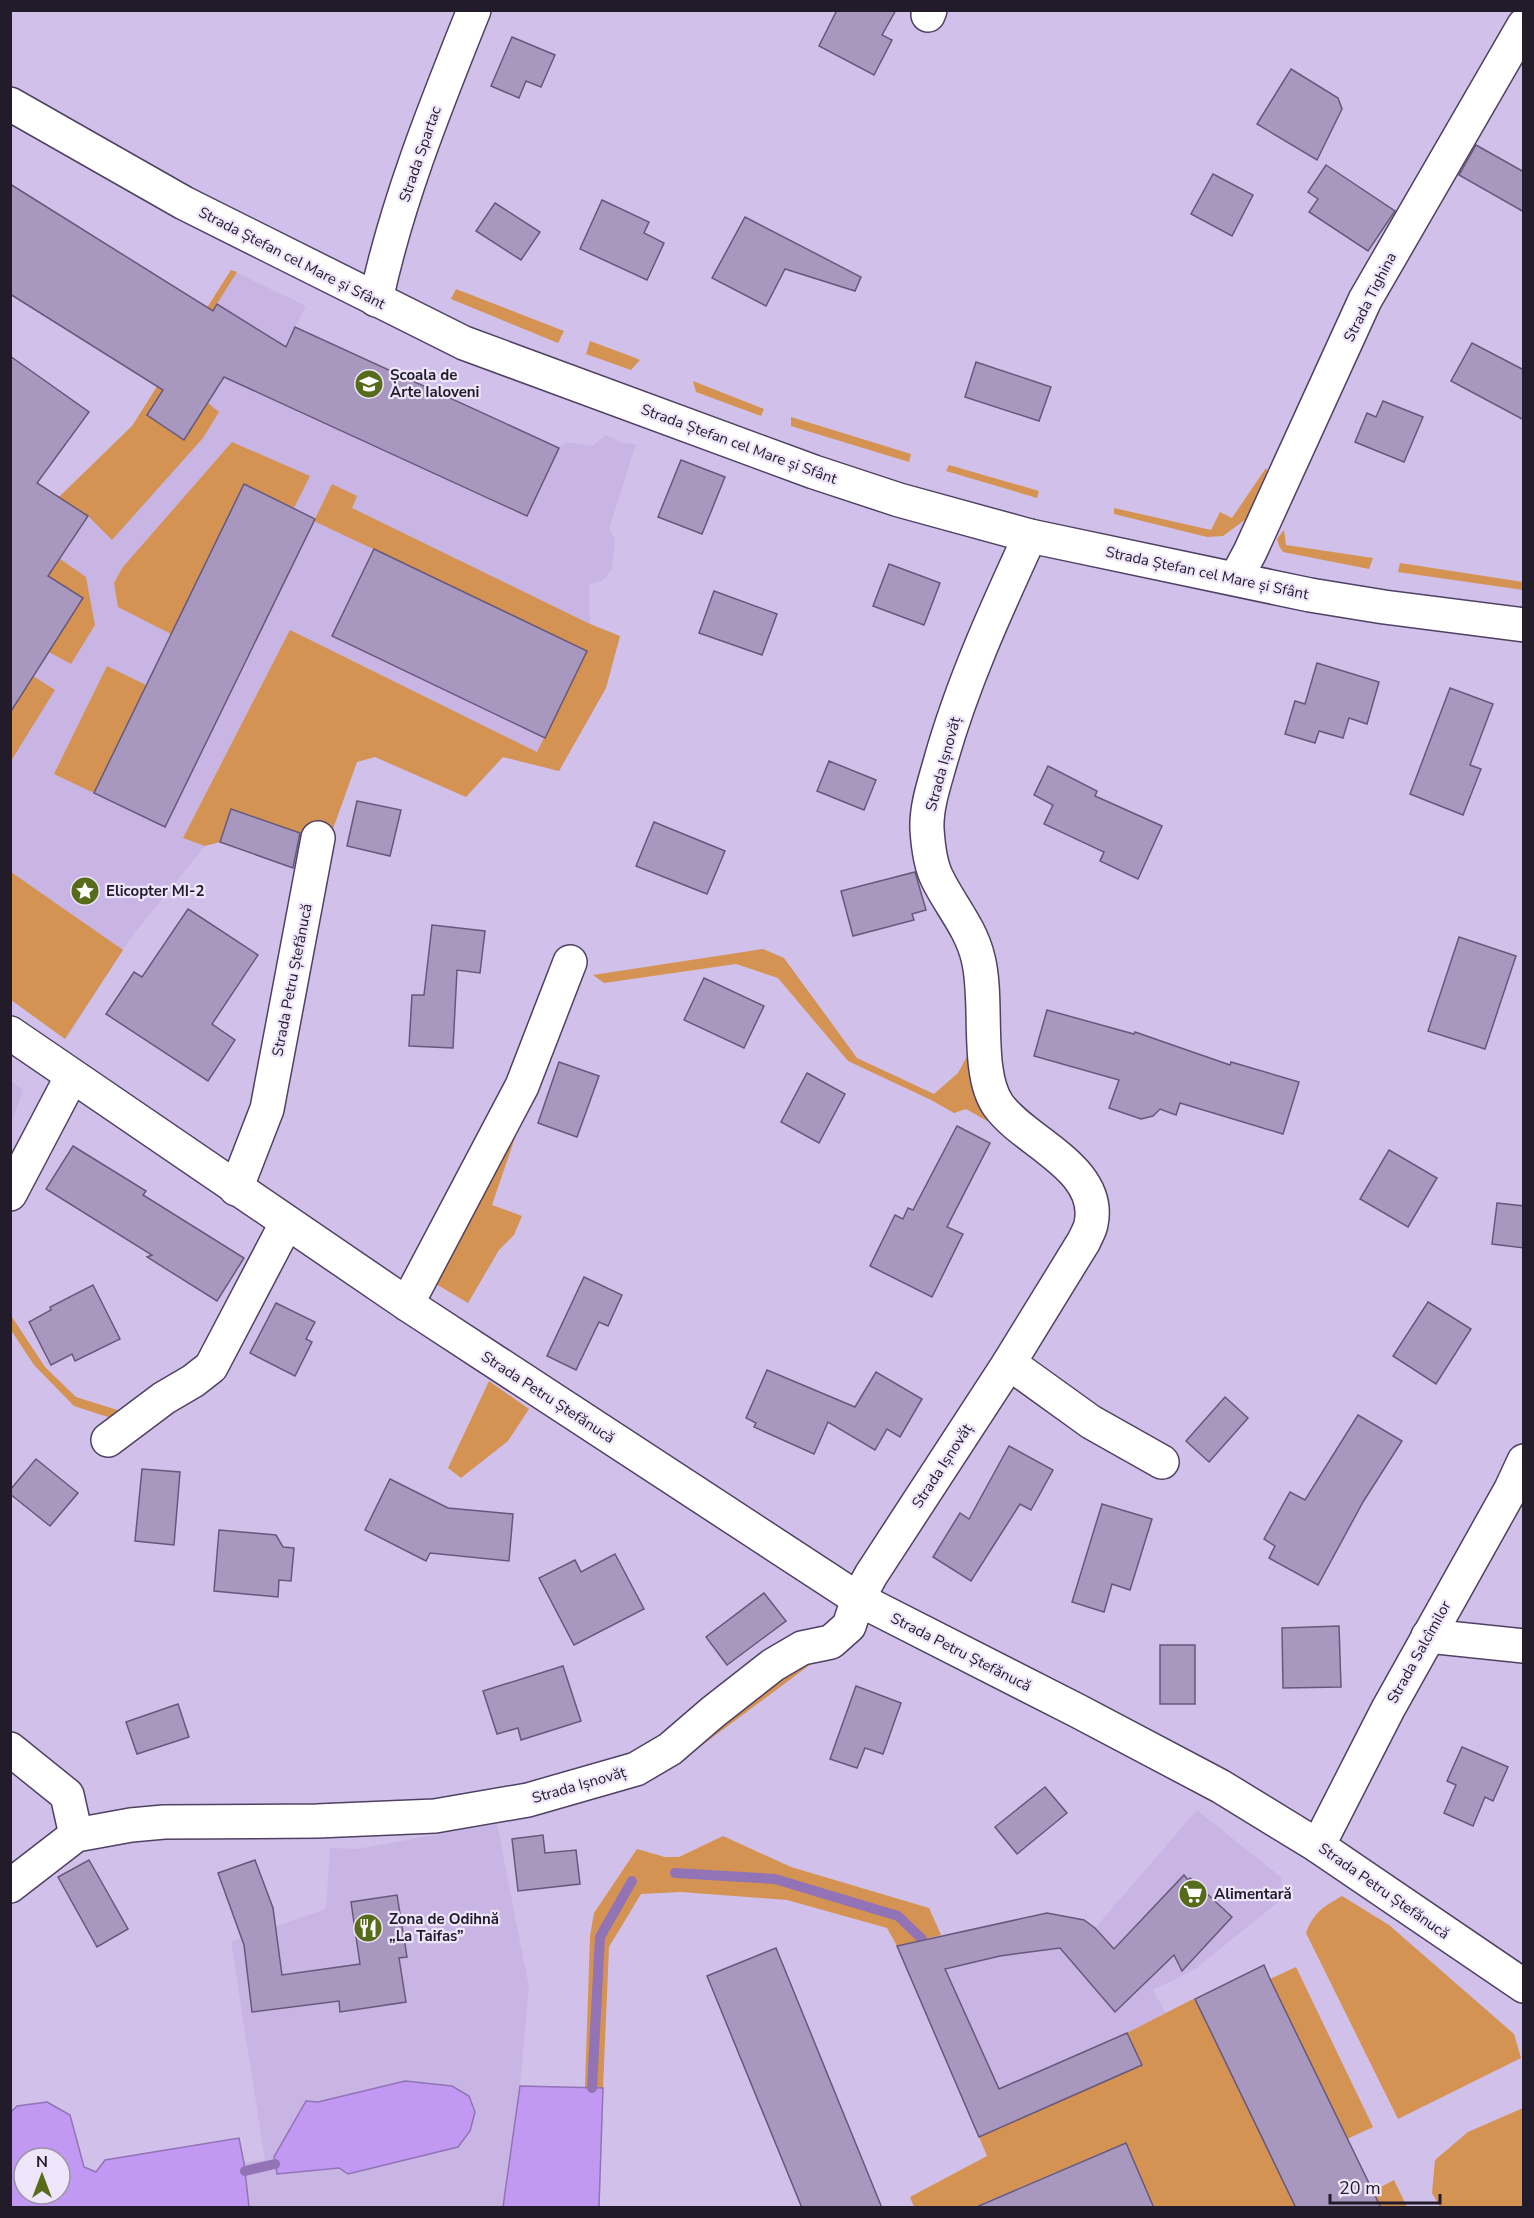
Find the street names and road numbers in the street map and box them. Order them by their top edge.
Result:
street label: Strada Spartac [394,103,446,205]
street label: Strada Ștefan cel Mare și Sfânt [195,202,390,314]
street label: Strada Tighina [1339,249,1401,345]
street label: Strada Ștefan cel Mare și Sfânt [638,399,840,489]
street label: Strada Ștefan cel Mare și Sfânt [1104,542,1311,604]
street label: Strada Ișnovăț [921,714,965,813]
street label: Strada Petru Ștefănucă [267,902,317,1058]
street label: Strada Petru Ștefănucă [477,1346,619,1448]
street label: Strada Ișnovăț [907,1419,977,1512]
street label: Strada Salcîmilor [1382,1596,1456,1707]
street label: Strada Petru Ștefănucă [887,1608,1035,1696]
street label: Strada Ișnovăț [530,1762,629,1808]
street label: Strada Petru Ștefănucă [1315,1838,1453,1944]

